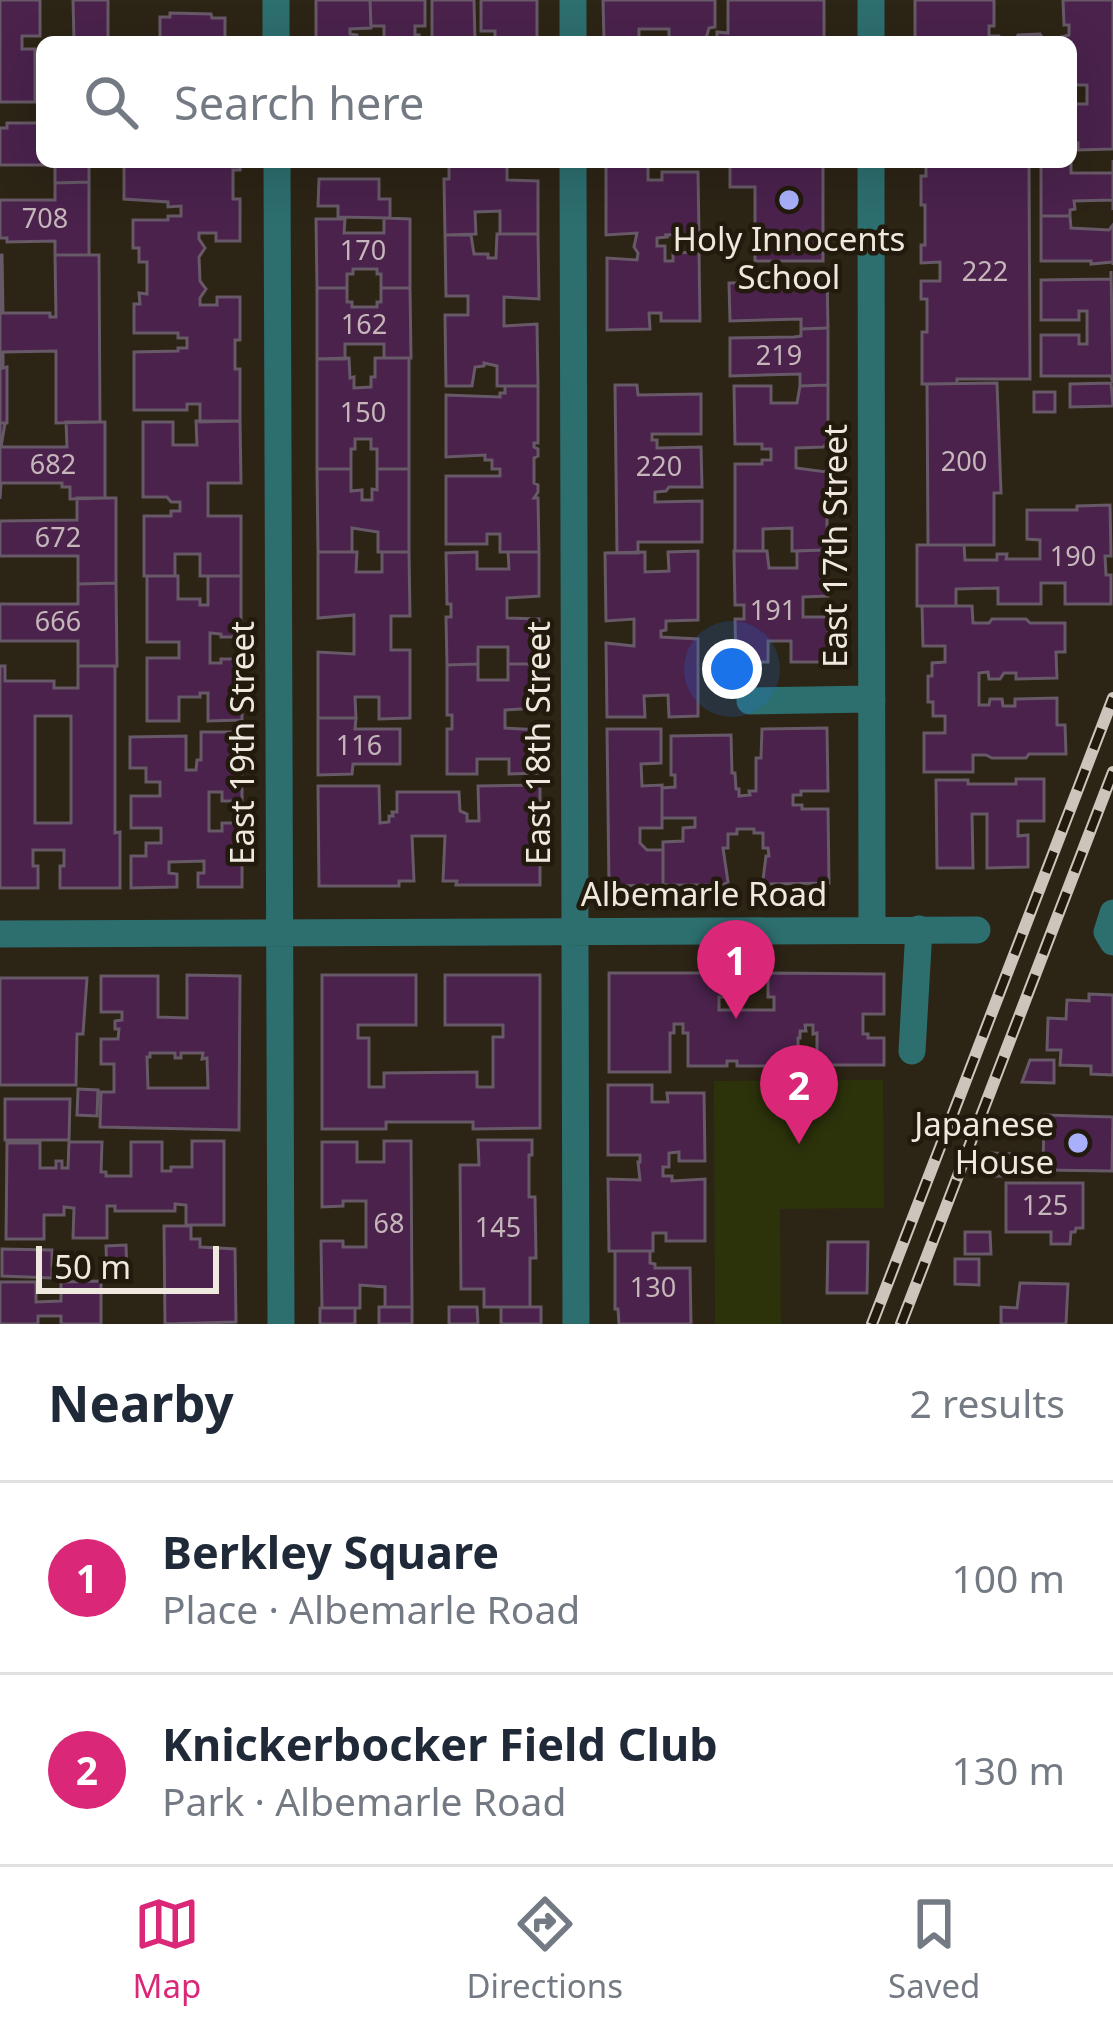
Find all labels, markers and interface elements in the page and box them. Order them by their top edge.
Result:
search box [36,36,1077,168]
icon: search [78,69,144,135]
text: Search here [174,72,424,133]
marker: Holy Innocents School [776,187,802,213]
house number: 708 [22,199,68,236]
place label: Holy Innocents School [673,216,905,299]
house number: 170 [340,231,386,268]
house number: 222 [962,252,1008,289]
house number: 162 [341,305,387,342]
house number: 219 [756,336,802,373]
house number: 150 [340,393,386,430]
street label: East 17th Street [812,424,857,668]
house number: 200 [941,442,987,479]
house number: 682 [30,445,76,482]
house number: 220 [636,447,682,484]
house number: 672 [35,518,81,555]
house number: 190 [1050,537,1096,574]
house number: 191 [750,591,796,628]
house number: 666 [35,602,81,639]
street label: East 19th Street [219,621,264,865]
street label: East 18th Street [515,621,560,865]
your location [702,639,762,699]
house number: 116 [336,726,382,763]
street label: Albemarle Road [581,871,827,916]
pin: 1 [697,920,775,1019]
pin: 2 [760,1045,838,1144]
place label: Japanese House [911,1101,1054,1184]
marker: Japanese House [1065,1130,1091,1156]
house number: 125 [1022,1186,1068,1223]
house number: 68 [374,1204,404,1241]
house number: 145 [475,1208,521,1245]
scale bar [36,1240,219,1293]
text: 50 m [54,1244,131,1289]
house number: 130 [630,1268,676,1305]
text: Nearby [48,1367,234,1437]
text: 2 results [910,1376,1065,1429]
text: Berkley Square [162,1521,499,1582]
text: 1 [76,1551,98,1604]
text: 100 m [951,1551,1065,1604]
text: Place · Albemarle Road [162,1582,580,1635]
text: Knickerbocker Field Club [162,1713,718,1774]
text: 2 [76,1743,98,1796]
text: 130 m [951,1743,1065,1796]
text: Park · Albemarle Road [162,1774,566,1827]
tab: Map [133,1891,201,2008]
tab: Directions [466,1891,623,2008]
tab: Saved [888,1891,980,2008]

